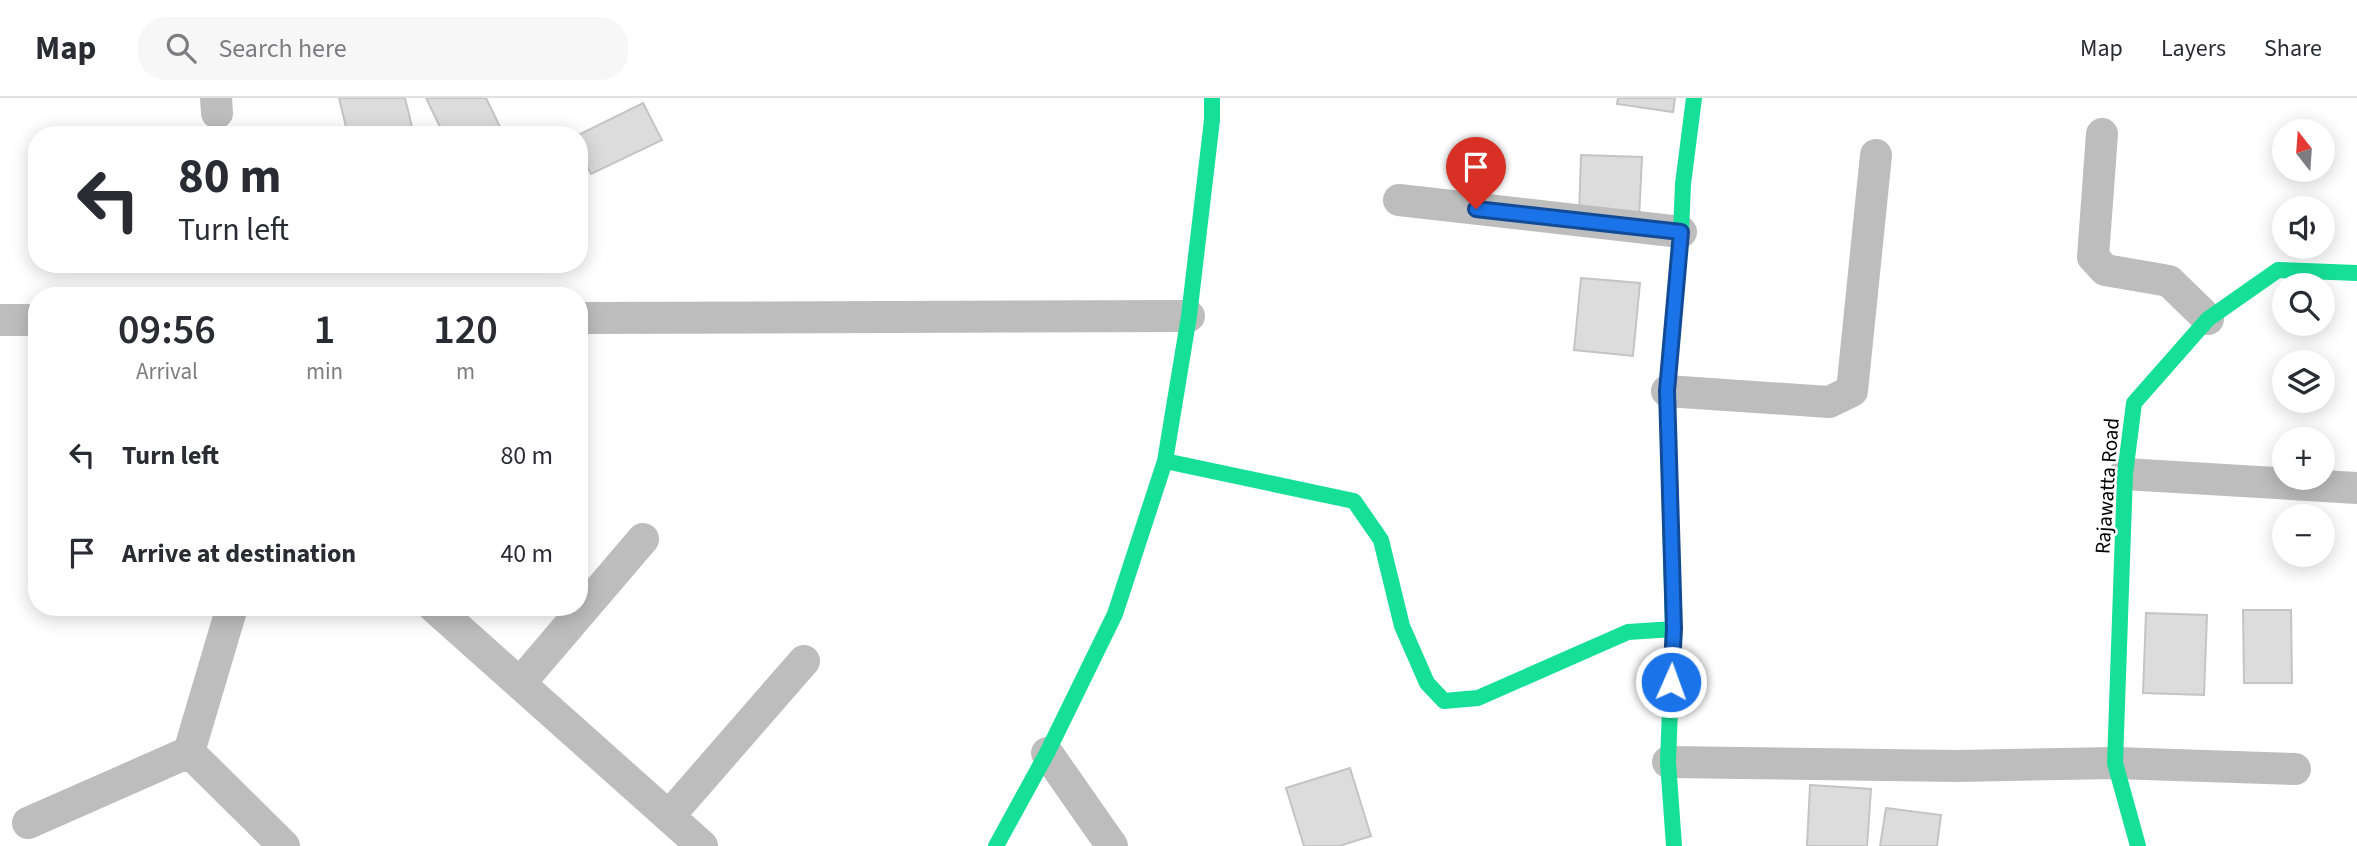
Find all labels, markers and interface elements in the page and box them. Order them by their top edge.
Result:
search box [138,17,628,80]
text: Map [35,25,96,72]
icon: search [162,29,200,67]
text: Search here [218,30,347,67]
text: Map [2080,31,2123,66]
text: Layers [2161,31,2226,66]
text: Share [2264,31,2322,66]
north arrow [2272,119,2334,182]
map controls [2272,119,2335,567]
pin [1446,137,1506,209]
text: 80 m [178,142,282,212]
icon: arrive [1457,148,1495,186]
icon: left [63,154,154,245]
button: sound [2272,196,2335,259]
text: Turn left [178,207,289,253]
button: search [2272,273,2335,336]
text: 09:56 [118,300,216,360]
text: 1 [314,300,335,360]
text: 120 [433,300,498,360]
button: layers [2272,350,2335,413]
text: Arrival [136,355,198,388]
text: min [306,355,343,388]
text: m [456,355,475,388]
street label: Rajawatta Road [2087,417,2127,555]
button: + [2272,427,2335,490]
icon: left [63,436,101,474]
text: Turn left [122,437,219,474]
text: 80 m [500,437,553,474]
button: − [2272,504,2335,567]
icon: arrive [63,534,101,572]
text: Arrive at destination [122,535,356,572]
text: 40 m [500,535,553,572]
position arrow [1634,645,1708,719]

